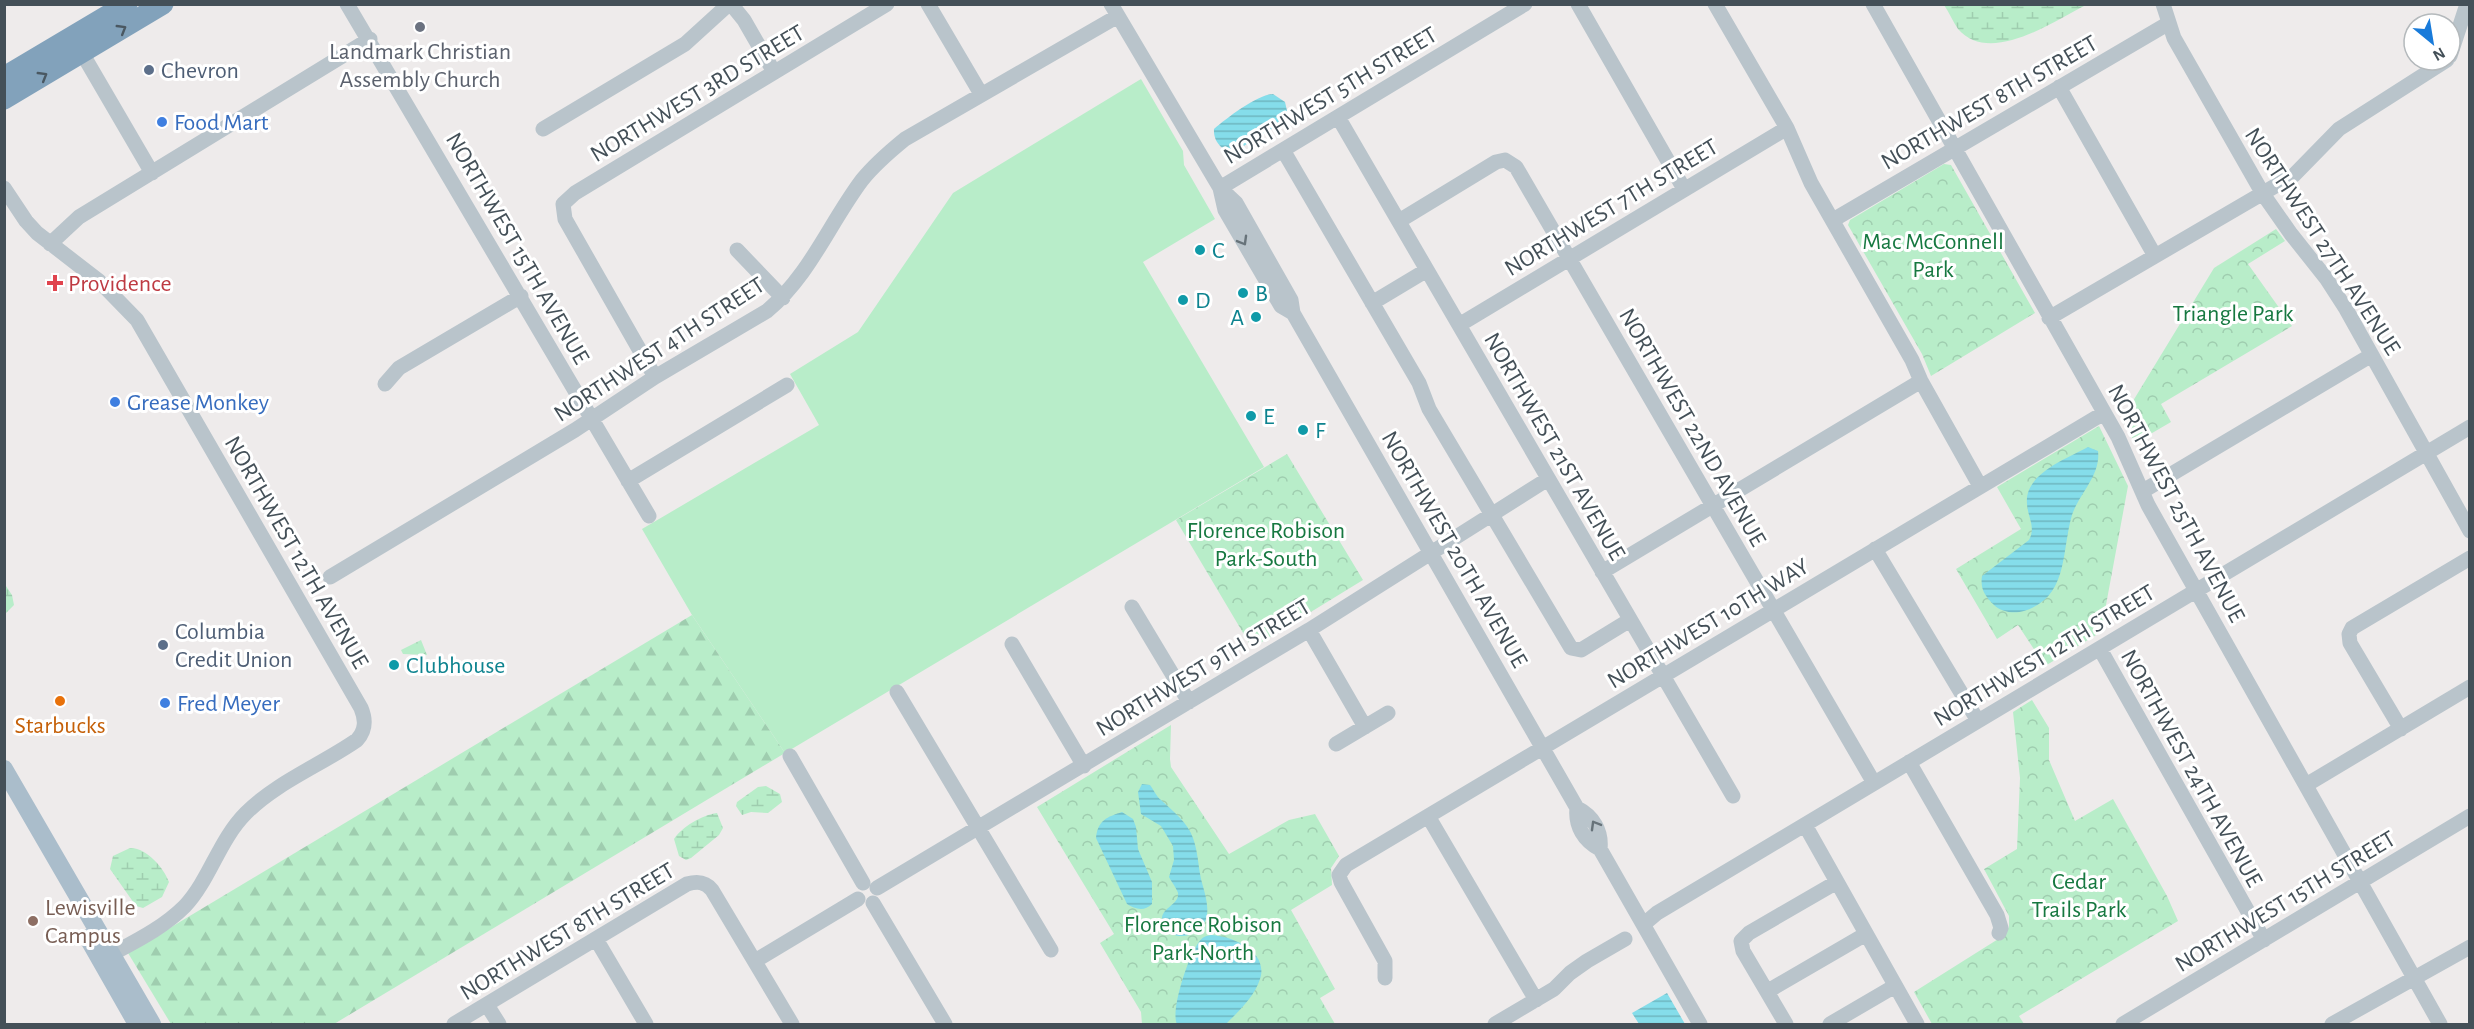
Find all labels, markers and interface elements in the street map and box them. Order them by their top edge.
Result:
north arrow [2402,12,2462,72]
marker: Landmark Christian Assembly Church [413,20,427,34]
street label: NORTHWEST 3RD STREET [586,20,809,167]
street label: NORTHWEST 5TH STREET [1220,23,1442,169]
one-way arrow [116,24,126,36]
street label: NORTHWEST 8TH STREET [1877,31,2102,175]
place label: Landmark Christian Assembly Church [329,40,511,92]
text: N [2430,44,2448,64]
place label: Chevron [161,59,239,83]
marker: Chevron [142,63,156,77]
one-way arrow [37,72,47,83]
place label: Food Mart [174,111,269,135]
marker: Food Mart [155,115,169,129]
street label: NORTHWEST 27TH AVENUE [2240,124,2405,360]
street label: NORTHWEST 15TH AVENUE [441,129,593,369]
street label: NORTHWEST 7TH STREET [1501,135,1723,281]
park label: Mac McConnell Park [1862,230,2004,282]
one-way arrow [1236,235,1247,245]
place label: C [1212,239,1224,263]
marker: C [1193,243,1207,257]
place label: Providence [68,272,171,296]
street label: NORTHWEST 4TH STREET [550,273,769,427]
marker: Providence [46,274,64,292]
place label: B [1255,282,1268,306]
marker: B [1236,286,1250,300]
place label: D [1195,289,1211,313]
marker: D [1176,293,1190,307]
park label: Triangle Park [2172,302,2294,326]
street label: NORTHWEST 22ND AVENUE [1614,304,1770,551]
place label: A [1230,306,1244,330]
marker: A [1249,310,1263,324]
street label: NORTHWEST 21ST AVENUE [1479,329,1629,565]
street label: NORTHWEST 25TH AVENUE [2103,381,2249,627]
place label: Grease Monkey [127,391,269,415]
marker: Grease Monkey [108,395,122,409]
place label: E [1263,405,1275,429]
marker: E [1244,409,1258,423]
place label: F [1315,419,1326,443]
marker: F [1296,423,1310,437]
street label: NORTHWEST 20TH AVENUE [1377,427,1532,672]
street label: NORTHWEST 12TH AVENUE [220,432,373,673]
park label: Florence Robison Park-South [1187,519,1345,571]
street label: NORTHWEST 10TH WAY [1604,554,1814,693]
street label: NORTHWEST 12TH STREET [1930,580,2159,731]
street label: NORTHWEST 9TH STREET [1092,594,1315,741]
place label: Columbia Credit Union [175,620,292,672]
marker: Columbia Credit Union [156,638,170,652]
street label: NORTHWEST 24TH AVENUE [2116,646,2267,891]
place label: Clubhouse [406,654,505,678]
marker: Clubhouse [387,658,401,672]
place label: Fred Meyer [177,692,280,716]
marker: Starbucks [53,694,67,708]
marker: Fred Meyer [158,696,172,710]
place label: Starbucks [14,714,106,738]
one-way arrow [1590,821,1602,831]
street label: NORTHWEST 15TH STREET [2171,826,2400,977]
street label: NORTHWEST 8TH STREET [456,858,679,1005]
park label: Cedar Trails Park [2032,870,2126,922]
place label: Lewisville Campus [45,896,135,948]
park label: Florence Robison Park-North [1124,913,1282,965]
marker: Lewisville Campus [26,914,40,928]

